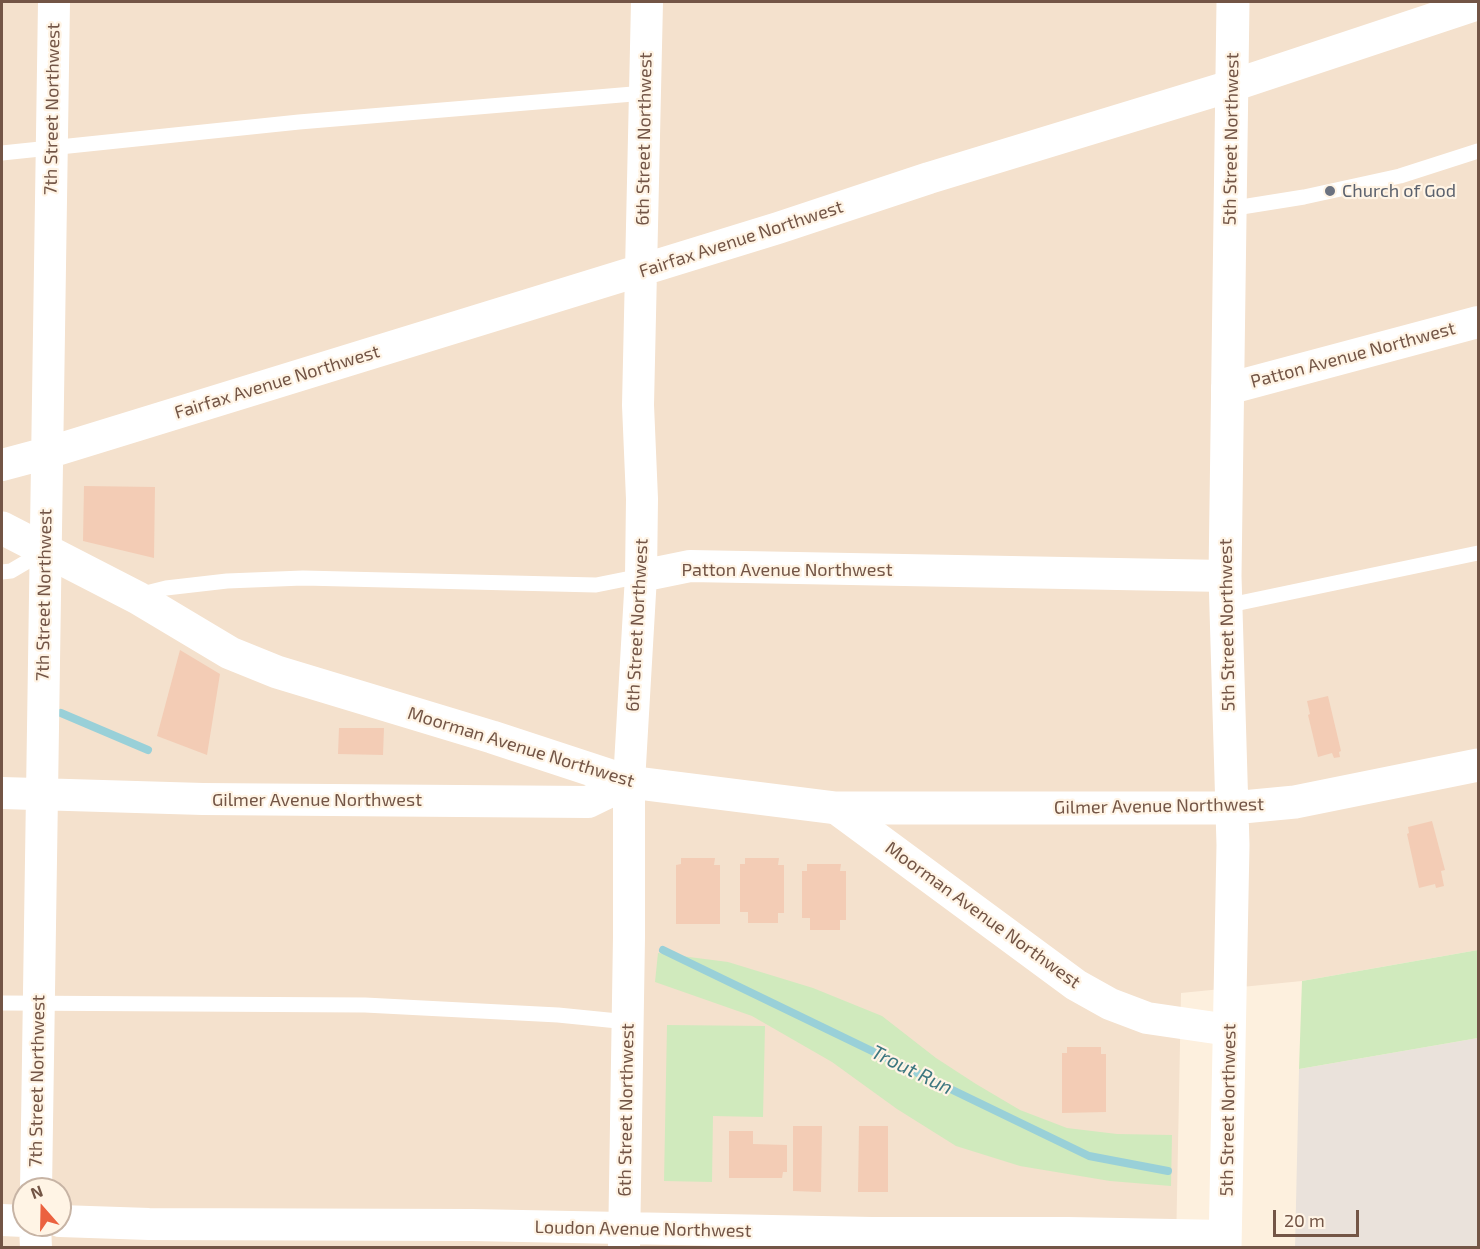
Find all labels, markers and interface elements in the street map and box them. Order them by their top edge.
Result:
street label: 7th Street Northwest [40,23,64,195]
street label: 6th Street Northwest [632,52,656,226]
street label: 5th Street Northwest [1219,52,1243,226]
place label: Church of God [1342,180,1456,202]
marker: Church of God [1323,184,1337,198]
street label: Fairfax Avenue Northwest [636,196,846,282]
street label: Patton Avenue Northwest [1248,317,1458,393]
street label: Fairfax Avenue Northwest [172,340,382,424]
street label: 7th Street Northwest [32,509,56,681]
street label: 6th Street Northwest [622,538,652,712]
street label: 5th Street Northwest [1215,538,1239,712]
street label: Patton Avenue Northwest [681,559,893,581]
street label: Moorman Avenue Northwest [405,702,637,792]
street label: Gilmer Avenue Northwest [212,789,422,811]
street label: Gilmer Avenue Northwest [1054,793,1264,819]
street label: Moorman Avenue Northwest [881,837,1085,993]
street label: 7th Street Northwest [25,995,49,1167]
street label: 6th Street Northwest [614,1023,638,1197]
street label: 5th Street Northwest [1216,1023,1240,1197]
water label: Trout Run [867,1040,957,1100]
north arrow [12,1177,72,1237]
text: N [28,1181,45,1202]
scale bar [1276,1198,1362,1236]
text: 20 m [1284,1209,1325,1231]
street label: Loudon Avenue Northwest [534,1216,752,1242]

